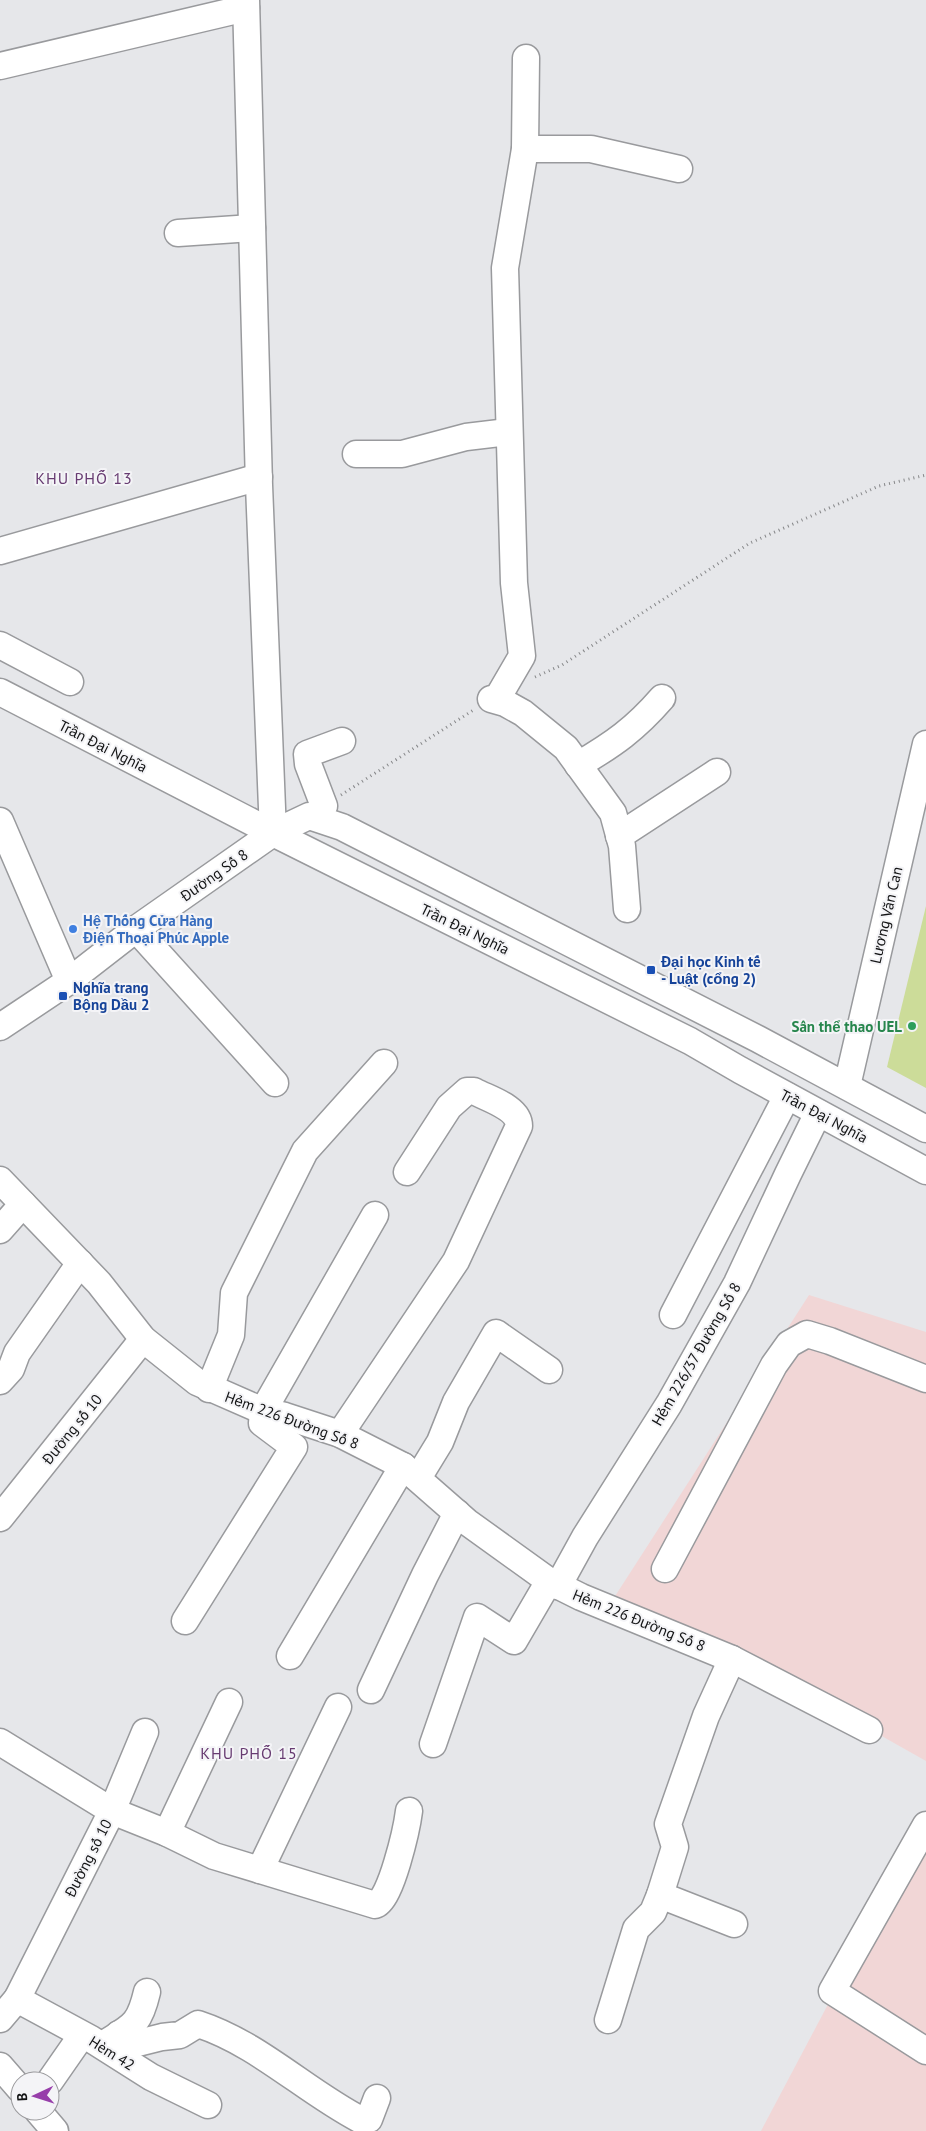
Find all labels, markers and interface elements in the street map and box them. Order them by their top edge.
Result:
district label: KHU PHỐ 13 [35,468,133,488]
street label: Trần Đại Nghĩa [56,716,150,776]
street label: Đường Số 8 [176,845,251,906]
street label: Lương Văn Can [866,865,906,965]
street label: Trần Đại Nghĩa [417,899,513,959]
place label: Hệ Thống Cửa Hàng Điện Thoại Phúc Apple [82,911,230,947]
marker: Hệ Thống Cửa Hàng Điện Thoại Phúc Apple [67,923,79,935]
place label: Đại học Kinh tế - Luật (cổng 2) [660,952,761,988]
marker: Đại học Kinh tế - Luật (cổng 2) [645,964,657,976]
place label: Nghĩa trang Bộng Dầu 2 [73,978,149,1014]
marker: Nghĩa trang Bộng Dầu 2 [57,990,69,1002]
place label: Sân thể thao UEL [791,1017,902,1036]
marker: Sân thể thao UEL [906,1020,918,1032]
street label: Trần Đại Nghĩa [777,1085,871,1147]
street label: Hẻm 226/37 Đường Số 8 [647,1279,745,1429]
street label: Hẻm 226 Đường Số 8 [222,1387,362,1453]
street label: Đường số 10 [37,1390,106,1469]
street label: Hẻm 226 Đường Số 8 [570,1585,708,1655]
district label: KHU PHỐ 15 [200,1743,298,1763]
street label: Đường số 10 [60,1816,116,1901]
street label: Hèm 42 [86,2032,138,2074]
north arrow [10,2071,60,2121]
text: B [13,2092,31,2102]

